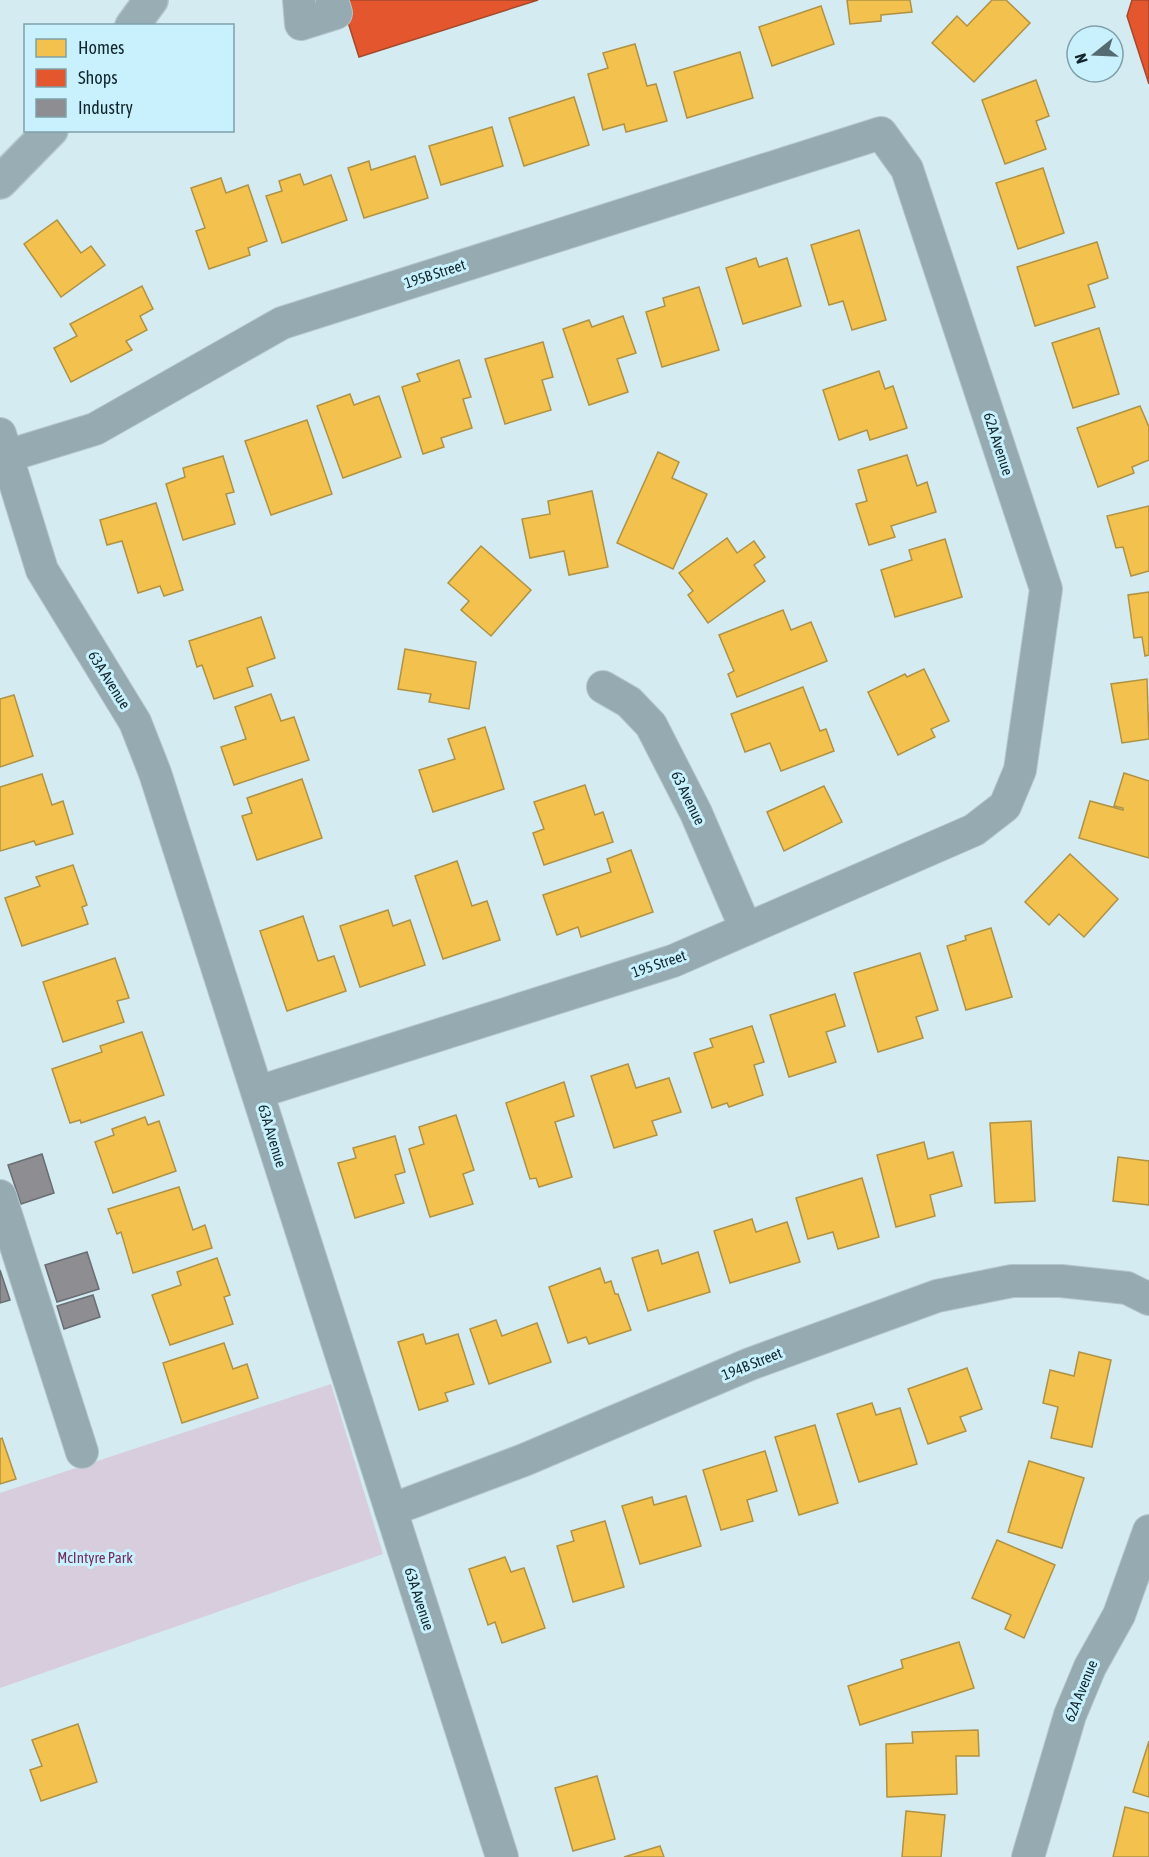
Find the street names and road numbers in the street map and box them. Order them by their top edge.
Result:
street label: 195B Street [402,256,468,291]
street label: 62A Avenue [980,410,1017,478]
street label: 63A Avenue [85,648,134,712]
street label: 63 Avenue [668,768,709,828]
street label: 195 Street [630,946,688,981]
street label: 63A Avenue [255,1102,290,1170]
street label: 194B Street [719,1344,784,1383]
street label: 63A Avenue [401,1565,438,1633]
street label: 62A Avenue [1060,1657,1101,1724]

